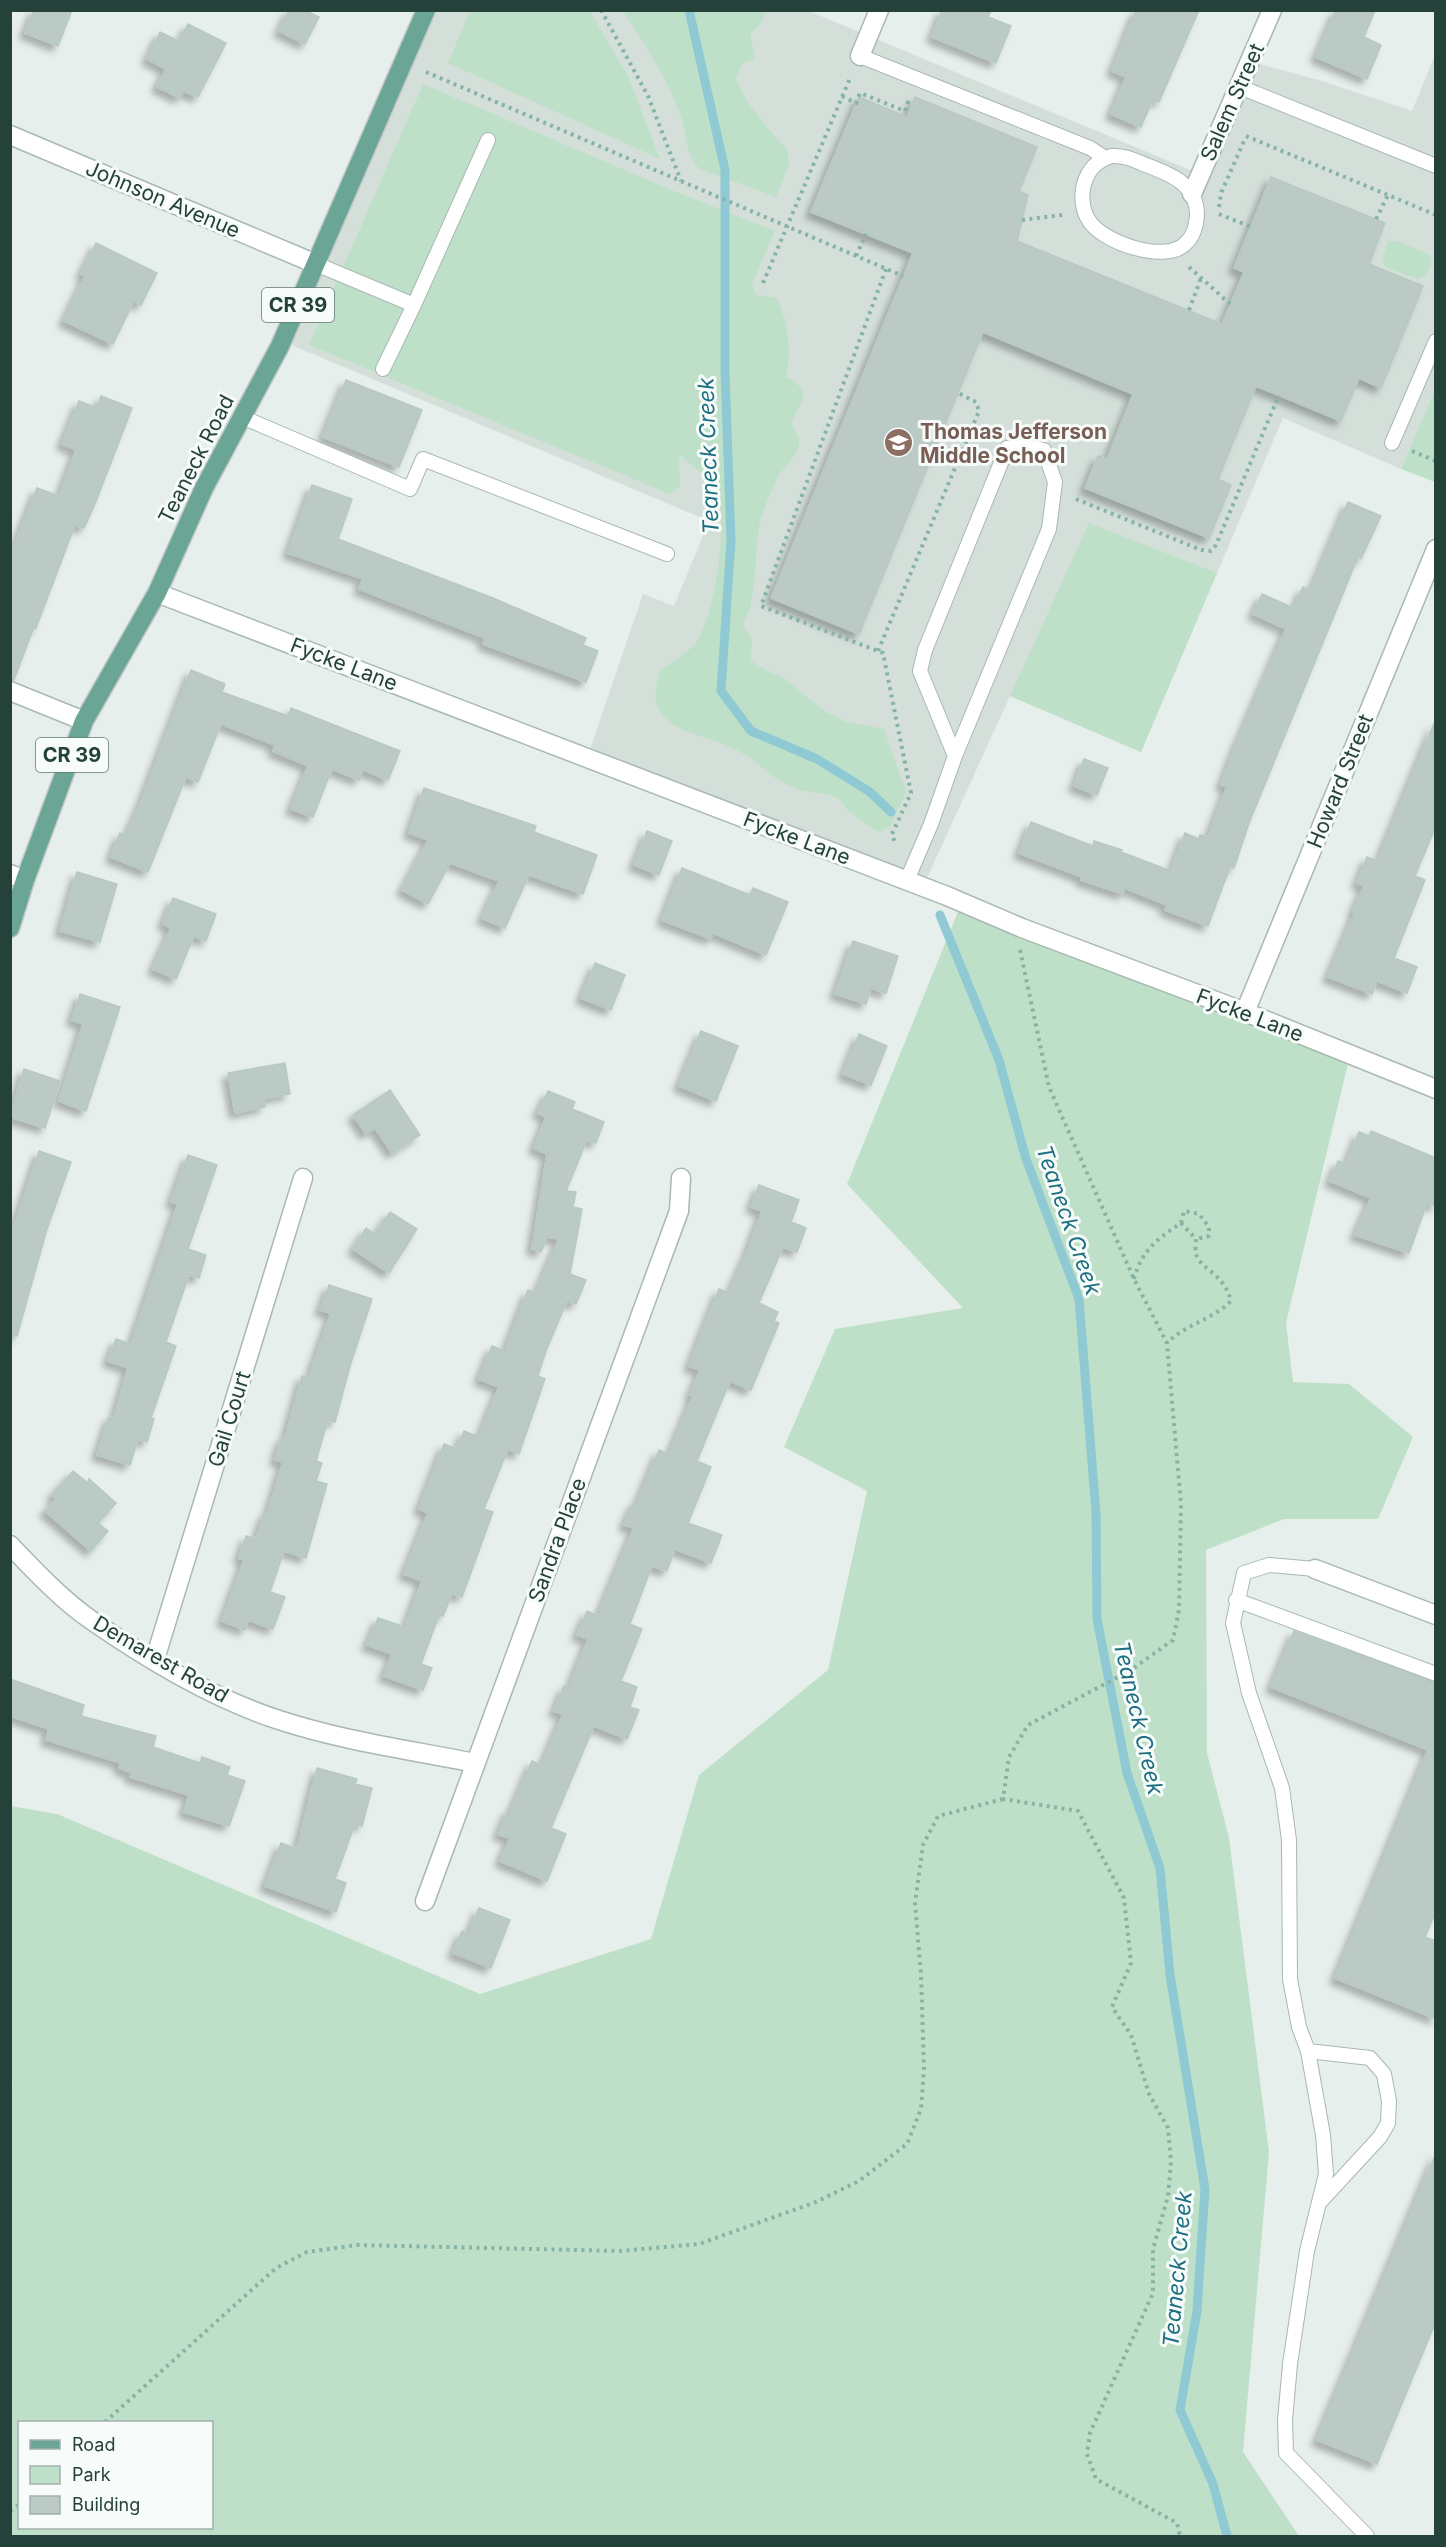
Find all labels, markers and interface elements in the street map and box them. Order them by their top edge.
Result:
street label: Salem Street [1195,39,1269,165]
street label: Johnson Avenue [82,155,244,243]
road number: CR 39 [262,288,334,322]
water label: Teaneck Creek [692,376,724,535]
street label: Teaneck Road [153,391,239,527]
place label: Thomas Jefferson Middle School [920,419,1107,468]
school or university icon: Thomas Jefferson Middle School [883,427,915,459]
street label: Fycke Lane [287,632,401,696]
street label: Howard Street [1302,710,1378,852]
road number: CR 39 [36,738,108,772]
street label: Fycke Lane [740,806,854,870]
street label: Fycke Lane [1193,983,1307,1047]
water label: Teaneck Creek [1031,1142,1107,1299]
street label: Gail Court [203,1368,255,1470]
street label: Sandra Place [523,1474,591,1606]
street label: Demarest Road [89,1610,233,1708]
water label: Teaneck Creek [1109,1639,1169,1798]
water label: Teaneck Creek [1157,2189,1197,2348]
legend [18,2421,213,2529]
text: Road [72,2434,115,2455]
text: Park [72,2464,111,2485]
text: Building [72,2494,140,2515]

